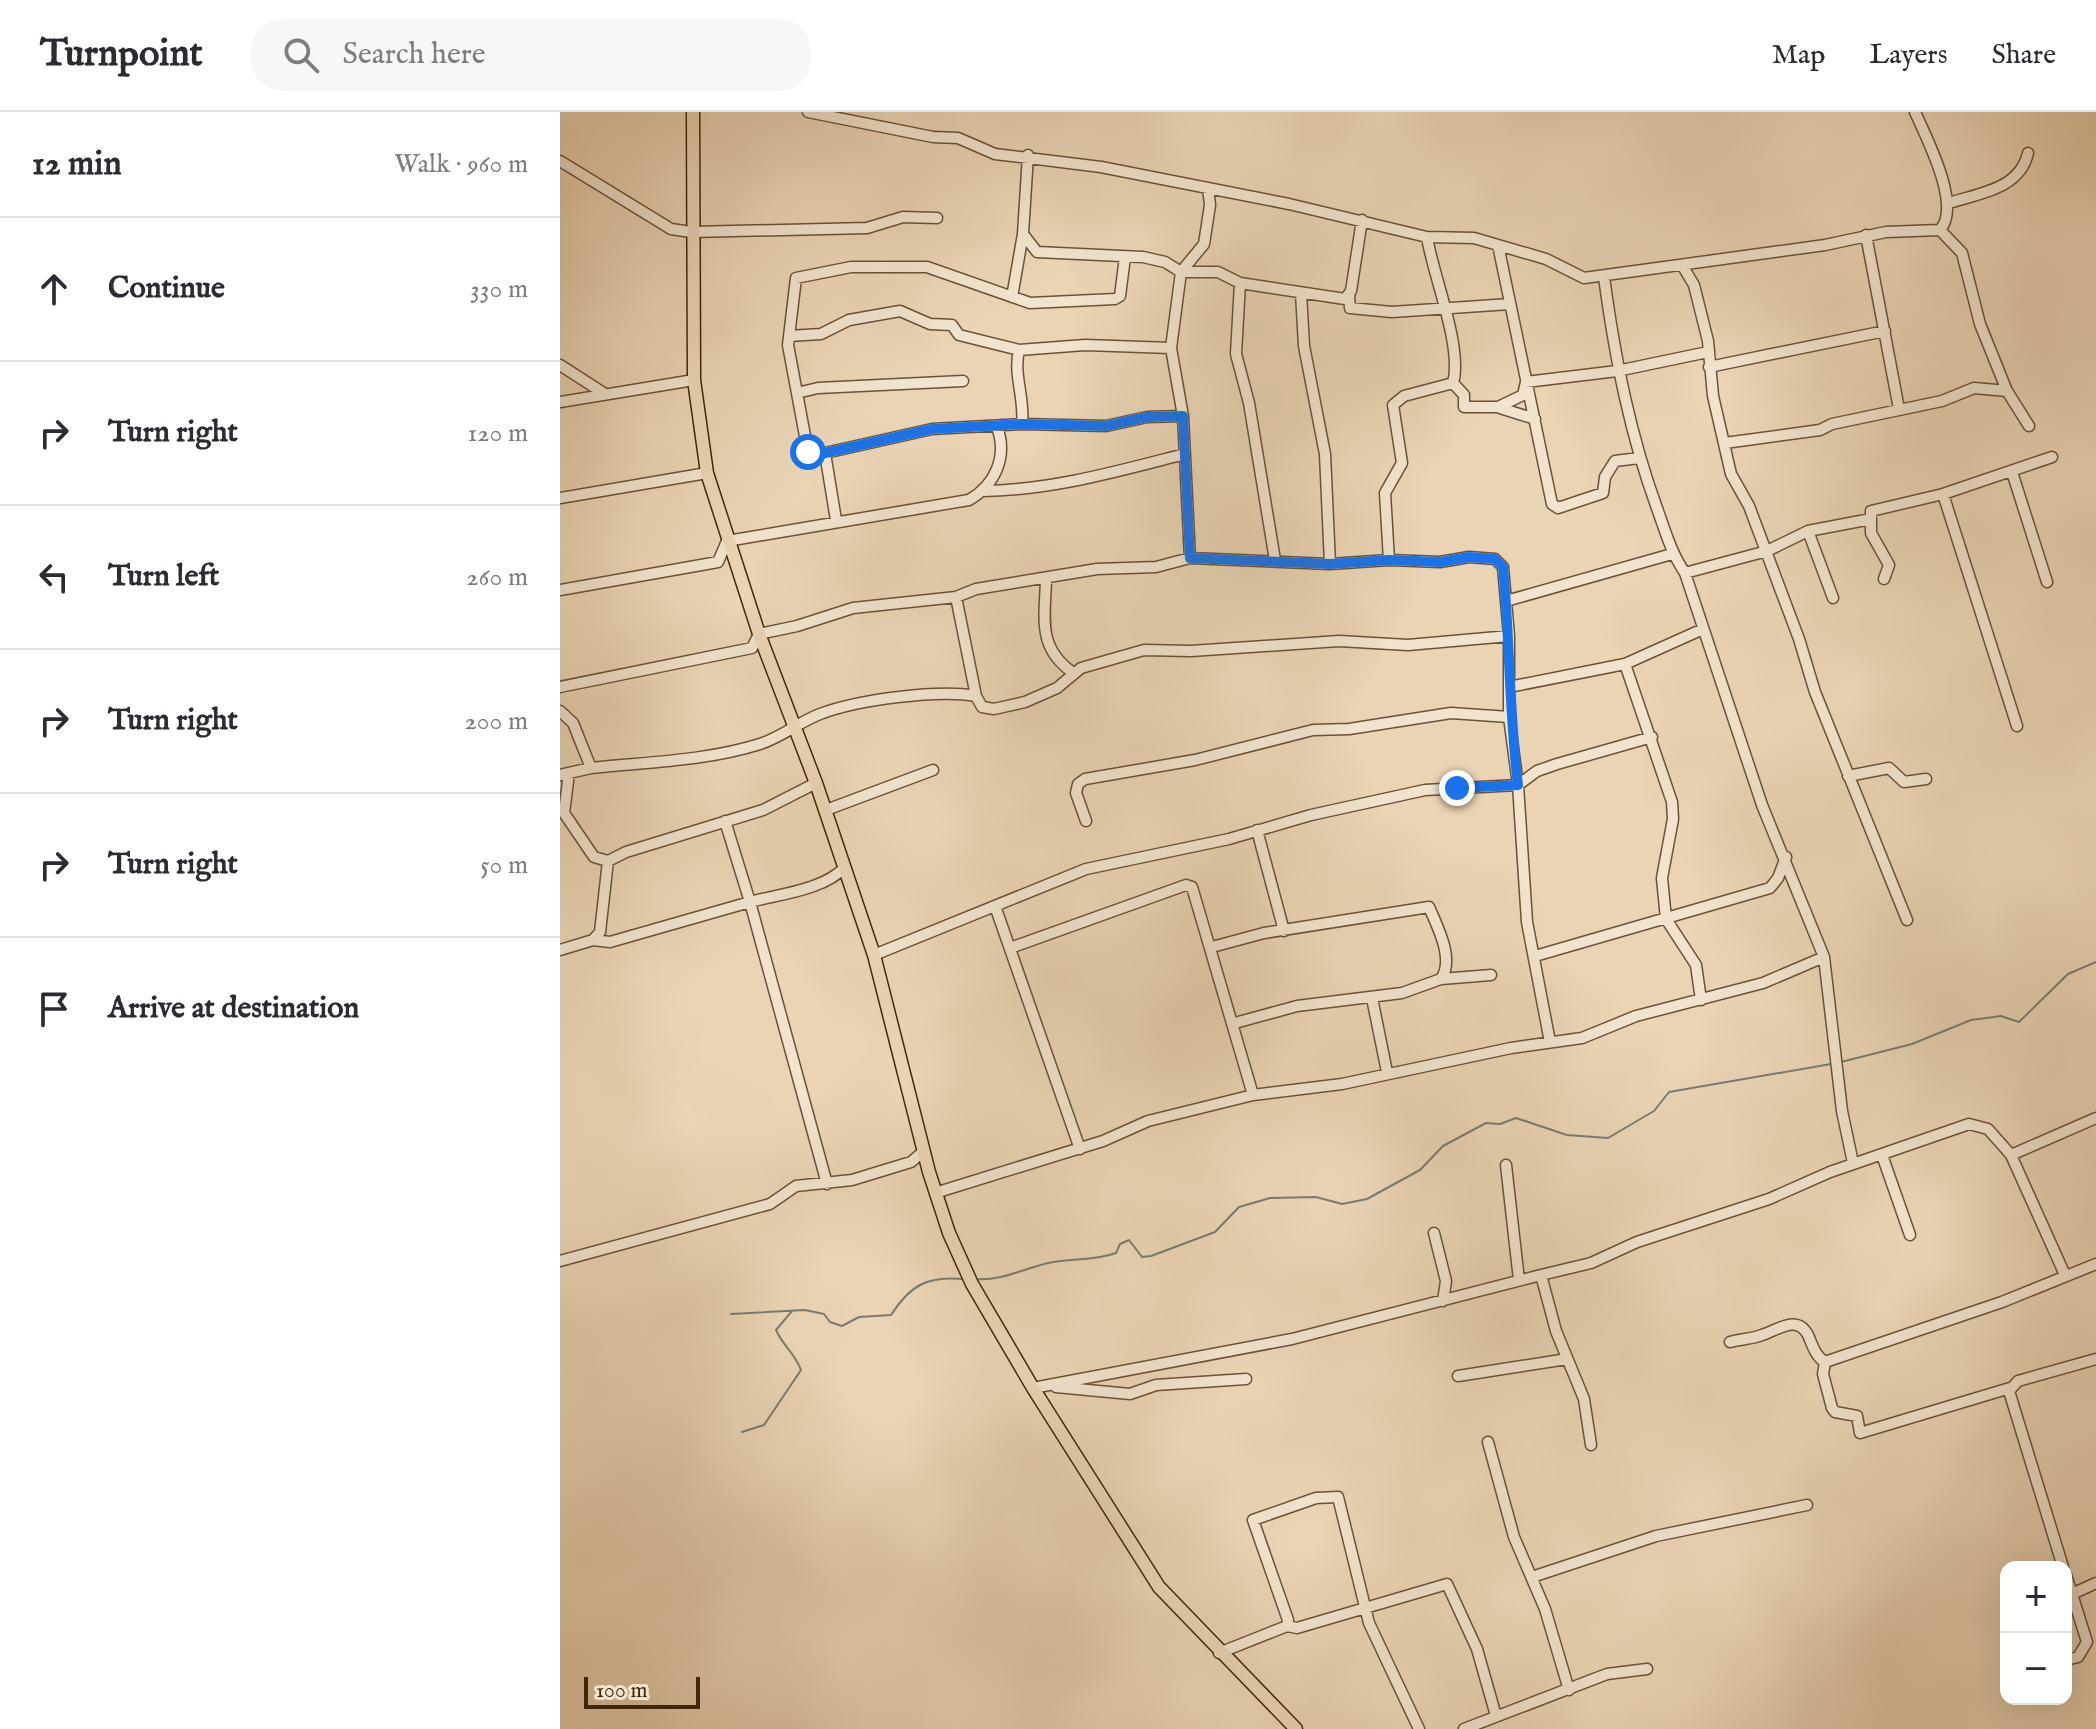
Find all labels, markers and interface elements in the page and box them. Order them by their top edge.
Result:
search box [251,19,811,91]
text: Turnpoint [40,31,203,79]
icon: search [279,33,323,77]
text: Search here [343,36,486,74]
text: Map [1772,38,1825,73]
text: Layers [1869,38,1948,73]
text: Share [1992,38,2056,73]
text: 12 min [32,143,122,186]
text: Walk · 960 m [395,148,528,181]
icon: ahead [32,267,76,311]
text: Continue [108,270,225,308]
text: 330 m [470,273,528,306]
icon: right [32,411,76,455]
text: Turn right [108,414,238,452]
text: 120 m [468,417,528,450]
route start [790,434,826,470]
icon: left [32,555,76,599]
text: Turn left [108,558,219,596]
text: 260 m [466,561,528,594]
icon: right [32,699,76,743]
text: Turn right [108,702,238,740]
text: 200 m [464,705,528,738]
route end [1439,770,1475,806]
icon: right [32,843,76,887]
text: Turn right [108,846,238,884]
text: 50 m [480,849,528,882]
icon: arrive [32,987,76,1031]
text: Arrive at destination [108,990,359,1028]
map controls [2000,1561,2072,1705]
button: + [2000,1561,2072,1633]
button: − [2000,1633,2072,1705]
scale bar [584,1673,700,1709]
text: 100 m [596,1677,648,1705]

